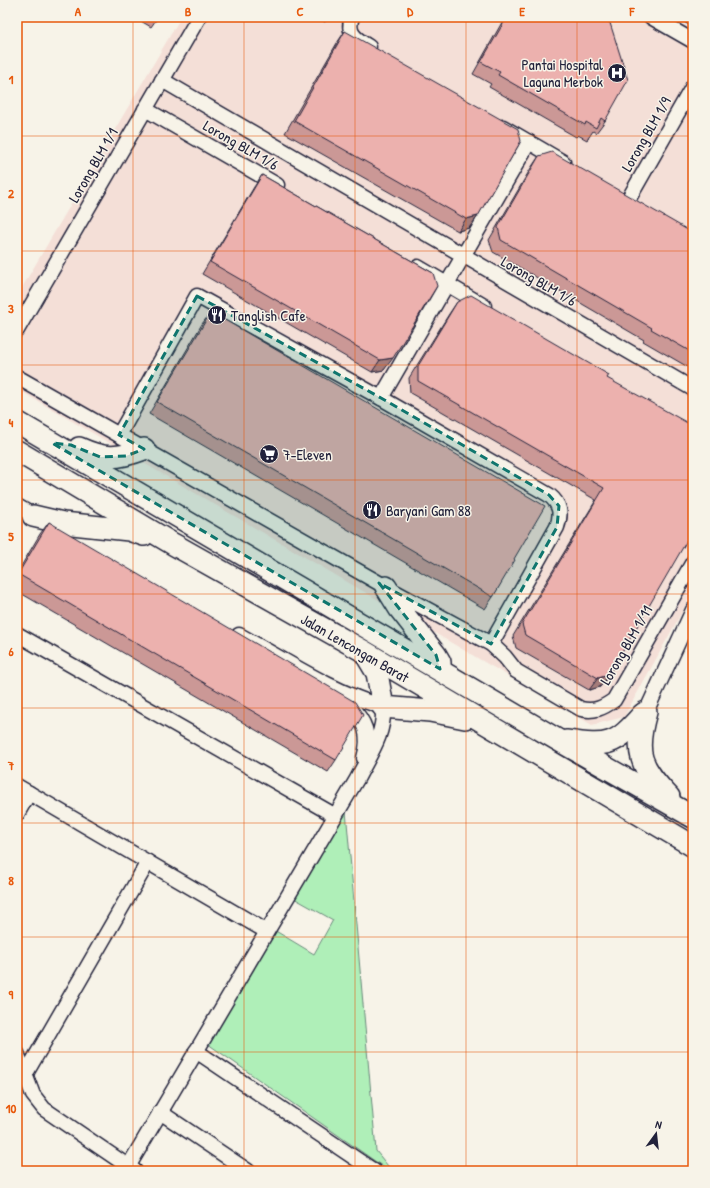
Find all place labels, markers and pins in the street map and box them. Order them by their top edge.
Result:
place label: Pantai Hospital Laguna Merbok [522,54,603,92]
hospital icon: Pantai Hospital Laguna Merbok [606,62,628,84]
restaurant icon: Tanglish Cafe [206,304,228,326]
place label: Tanglish Cafe [231,305,306,326]
supermarket icon: 7-Eleven [258,443,280,465]
place label: 7-Eleven [283,444,332,465]
restaurant icon: Baryani Gam 88 [361,499,383,521]
place label: Baryani Gam 88 [386,500,471,521]

